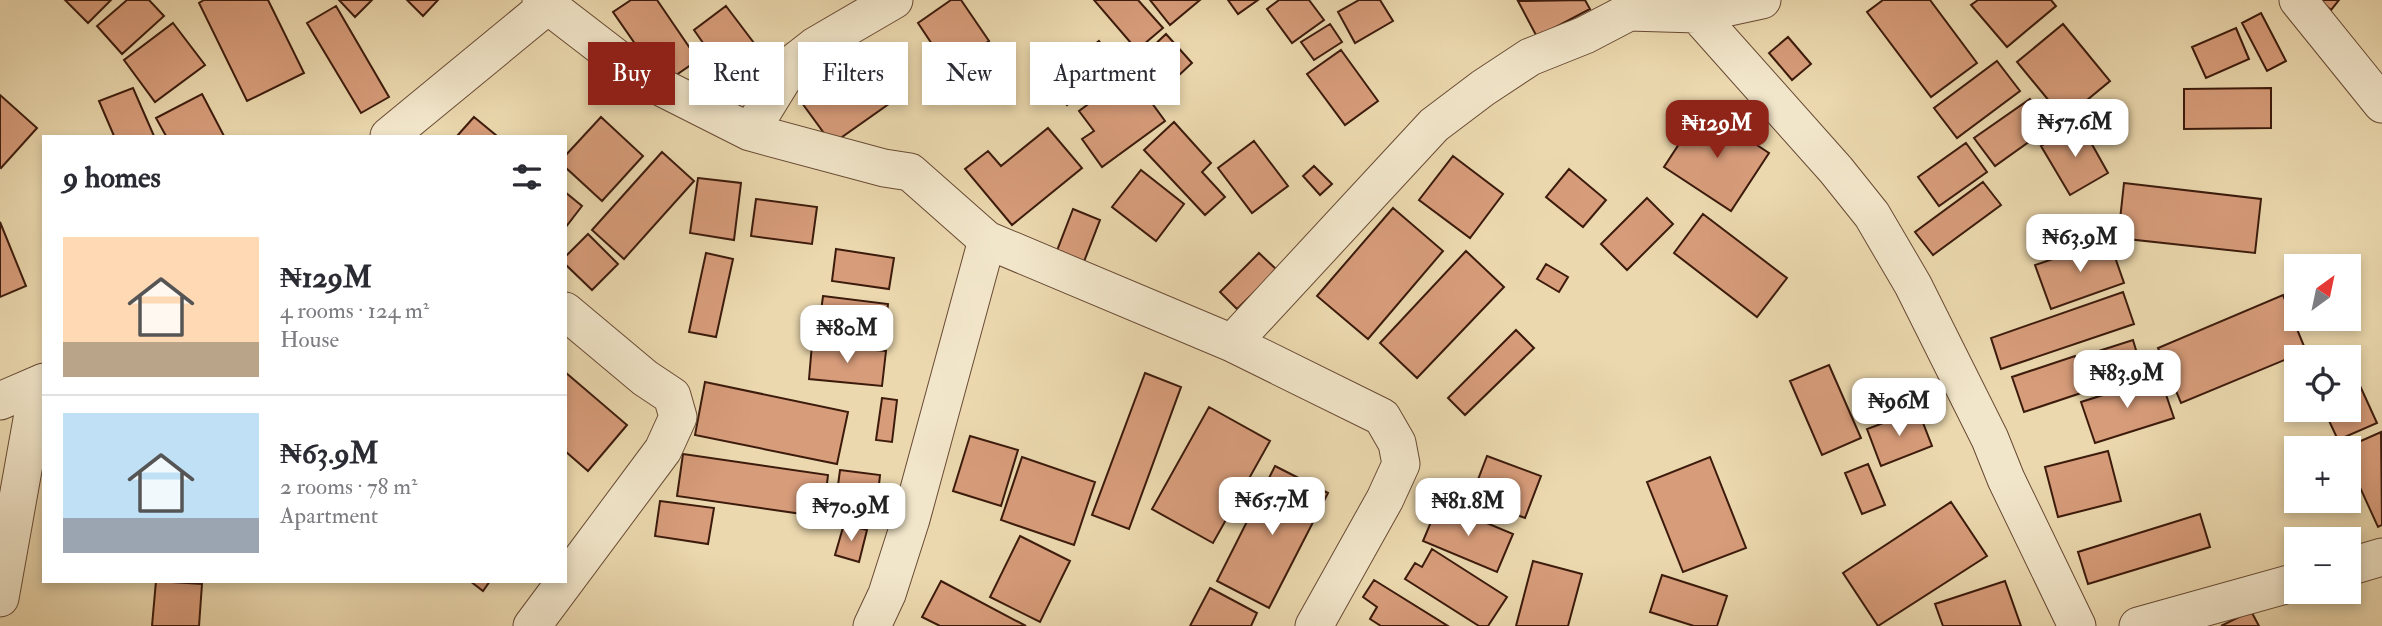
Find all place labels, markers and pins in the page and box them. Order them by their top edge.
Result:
pin: ₦129M [1668,100,1766,160]
pin: ₦57.6M [2018,100,2132,159]
pin: ₦63.9M [2023,215,2137,274]
pin: ₦80M [806,306,888,365]
pin: ₦83.9M [2070,350,2184,410]
pin: ₦96M [1858,378,1940,438]
pin: ₦65.7M [1215,477,1329,537]
pin: ₦81.8M [1411,478,1525,538]
pin: ₦70.9M [794,484,908,543]

